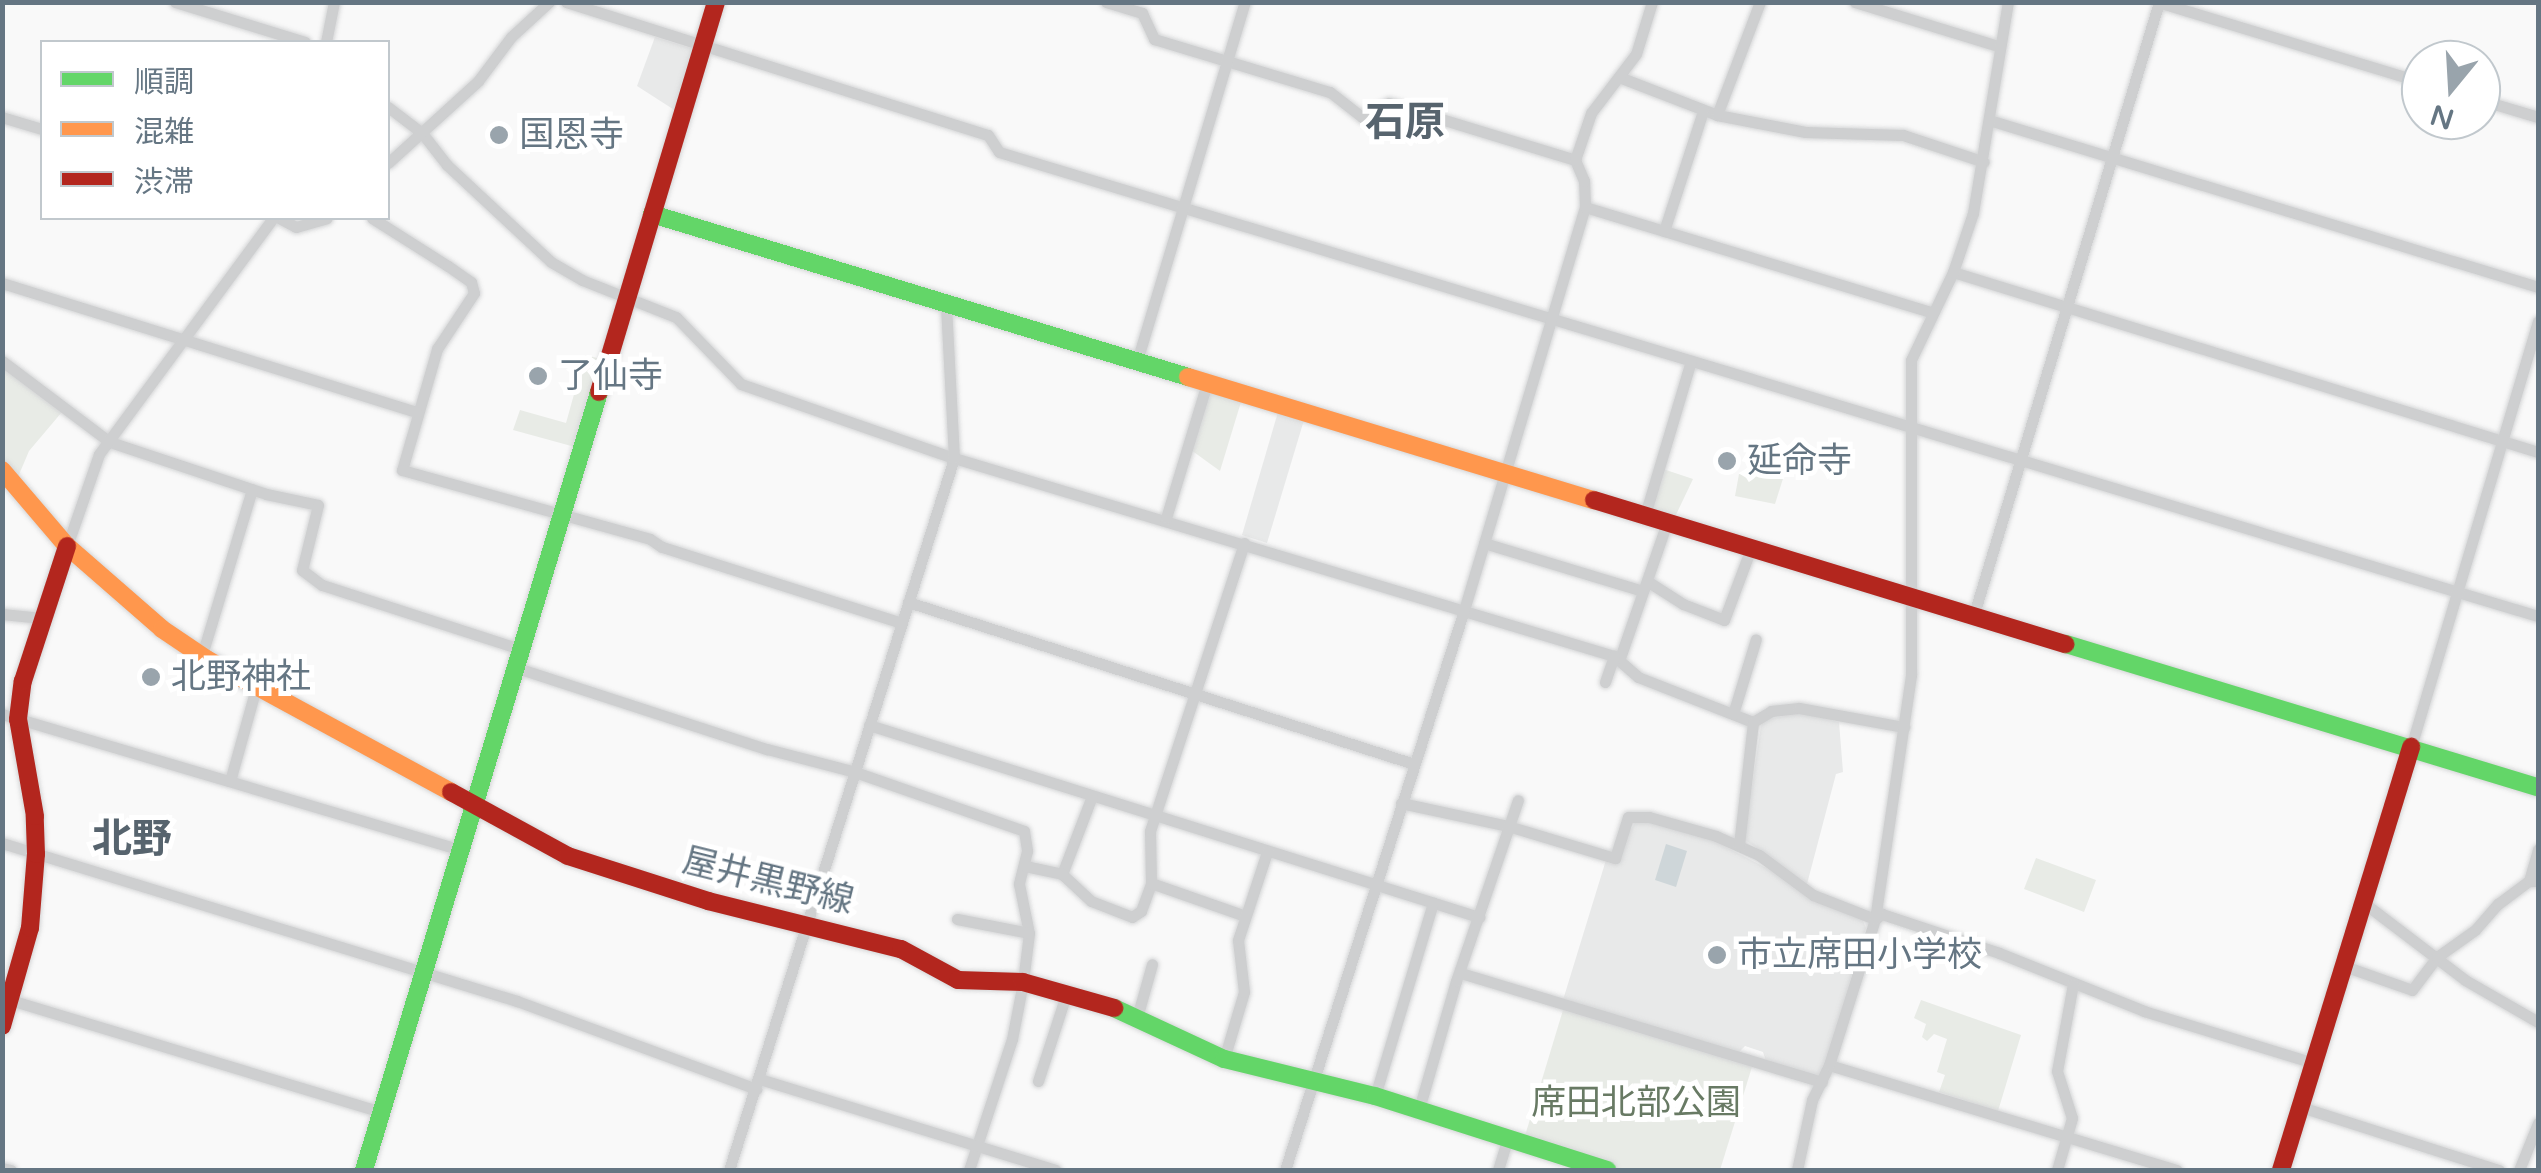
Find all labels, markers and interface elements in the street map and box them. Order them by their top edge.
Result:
legend [40,40,390,220]
north arrow [2401,40,2501,140]
text: 順調 [134,64,194,101]
text: N [2426,97,2458,136]
district label: 石原 [1365,98,1445,146]
text: 混雑 [134,114,194,151]
place label: 国恩寺 [519,114,624,156]
marker: 国恩寺 [488,124,510,146]
text: 渋滞 [134,164,194,201]
place label: 了仙寺 [558,355,663,397]
marker: 了仙寺 [527,365,549,387]
place label: 延命寺 [1747,440,1852,482]
marker: 延命寺 [1716,450,1738,472]
place label: 北野神社 [171,656,311,698]
marker: 北野神社 [140,666,162,688]
district label: 北野 [92,815,172,863]
street label: 屋井黒野線 [678,839,858,923]
place label: 市立席田小学校 [1737,934,1982,976]
marker: 市立席田小学校 [1706,944,1728,966]
park label: 席田北部公園 [1531,1082,1741,1124]

